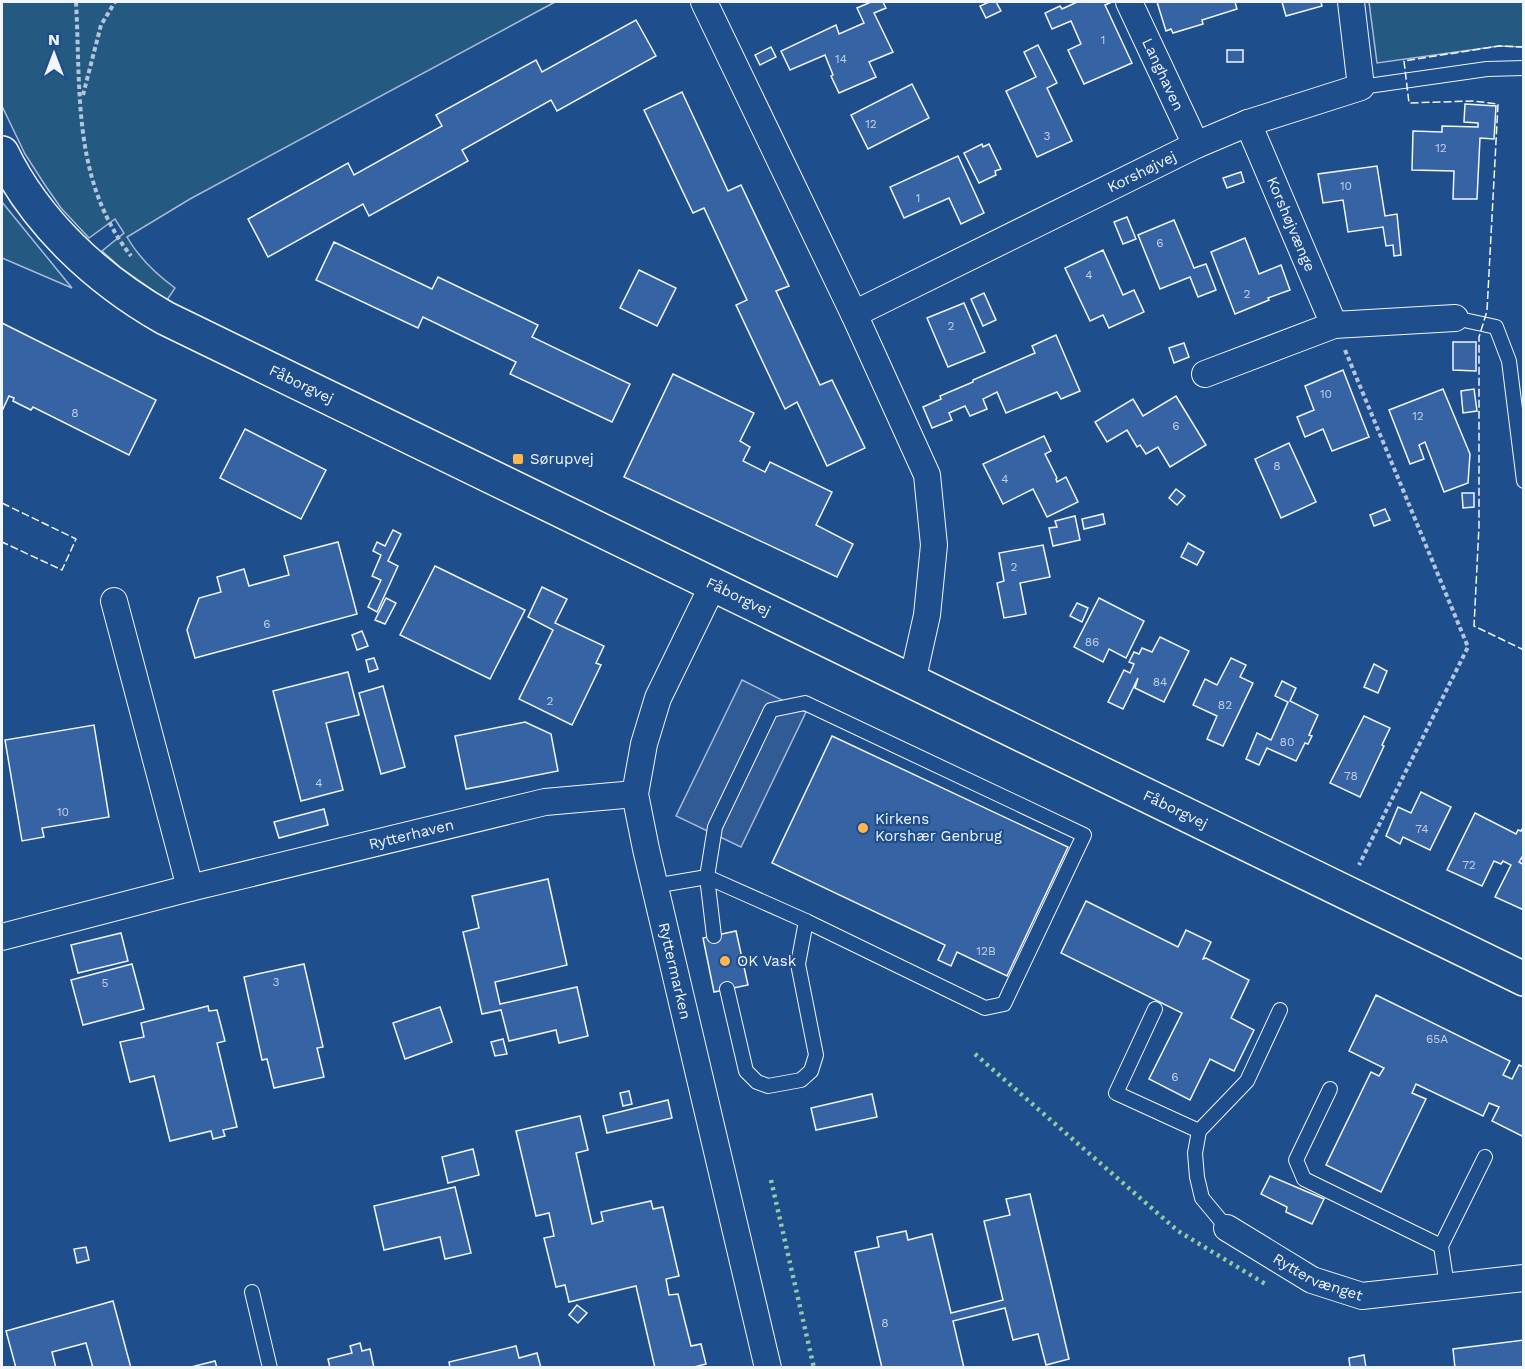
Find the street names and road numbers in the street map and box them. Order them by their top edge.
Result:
street label: Langhaven [1138,35,1188,114]
street label: Korshøjvej [1104,147,1179,196]
street label: Korshøjvænge [1263,174,1319,274]
street label: Fåborgvej [266,361,337,408]
street label: Fåborgvej [703,574,774,620]
street label: Fåborgvej [1140,786,1211,833]
street label: Rytterhaven [367,815,456,853]
street label: Ryttermarken [655,921,695,1021]
street label: Ryttervænget [1270,1249,1366,1305]

